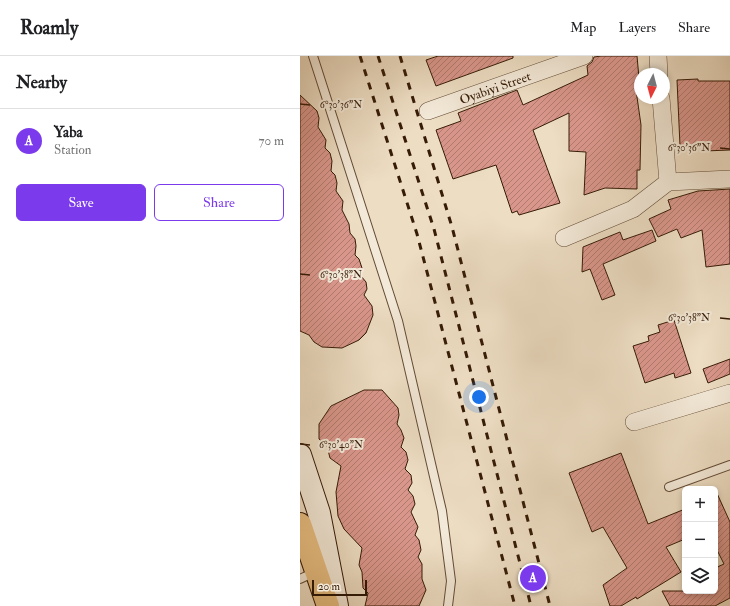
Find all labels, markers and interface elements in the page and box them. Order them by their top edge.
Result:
text: Roamly [20,16,78,40]
text: Map [570,19,596,36]
text: Layers [618,19,656,36]
text: Share [678,19,710,36]
street label: Oyabiyi Street [457,68,533,108]
north arrow [634,68,670,104]
text: Nearby [16,72,67,93]
text: 6°30'36"N [320,99,362,111]
text: Yaba [54,123,83,142]
text: A [25,133,33,149]
text: 70 m [259,133,284,149]
text: Station [54,142,91,158]
text: 6°30'36"N [668,142,710,154]
button: Save [16,184,146,221]
button: Share [154,184,284,221]
text: 6°30'38"N [320,269,362,281]
text: 6°30'38"N [668,312,710,324]
your location [469,387,489,407]
text: 6°30'40"N [319,439,363,451]
map controls [682,486,718,594]
button: + [682,486,718,522]
button: − [682,522,718,558]
button: layers [682,558,718,594]
pin: A [520,563,546,593]
scale bar [312,578,367,597]
text: 20 m [318,580,340,593]

